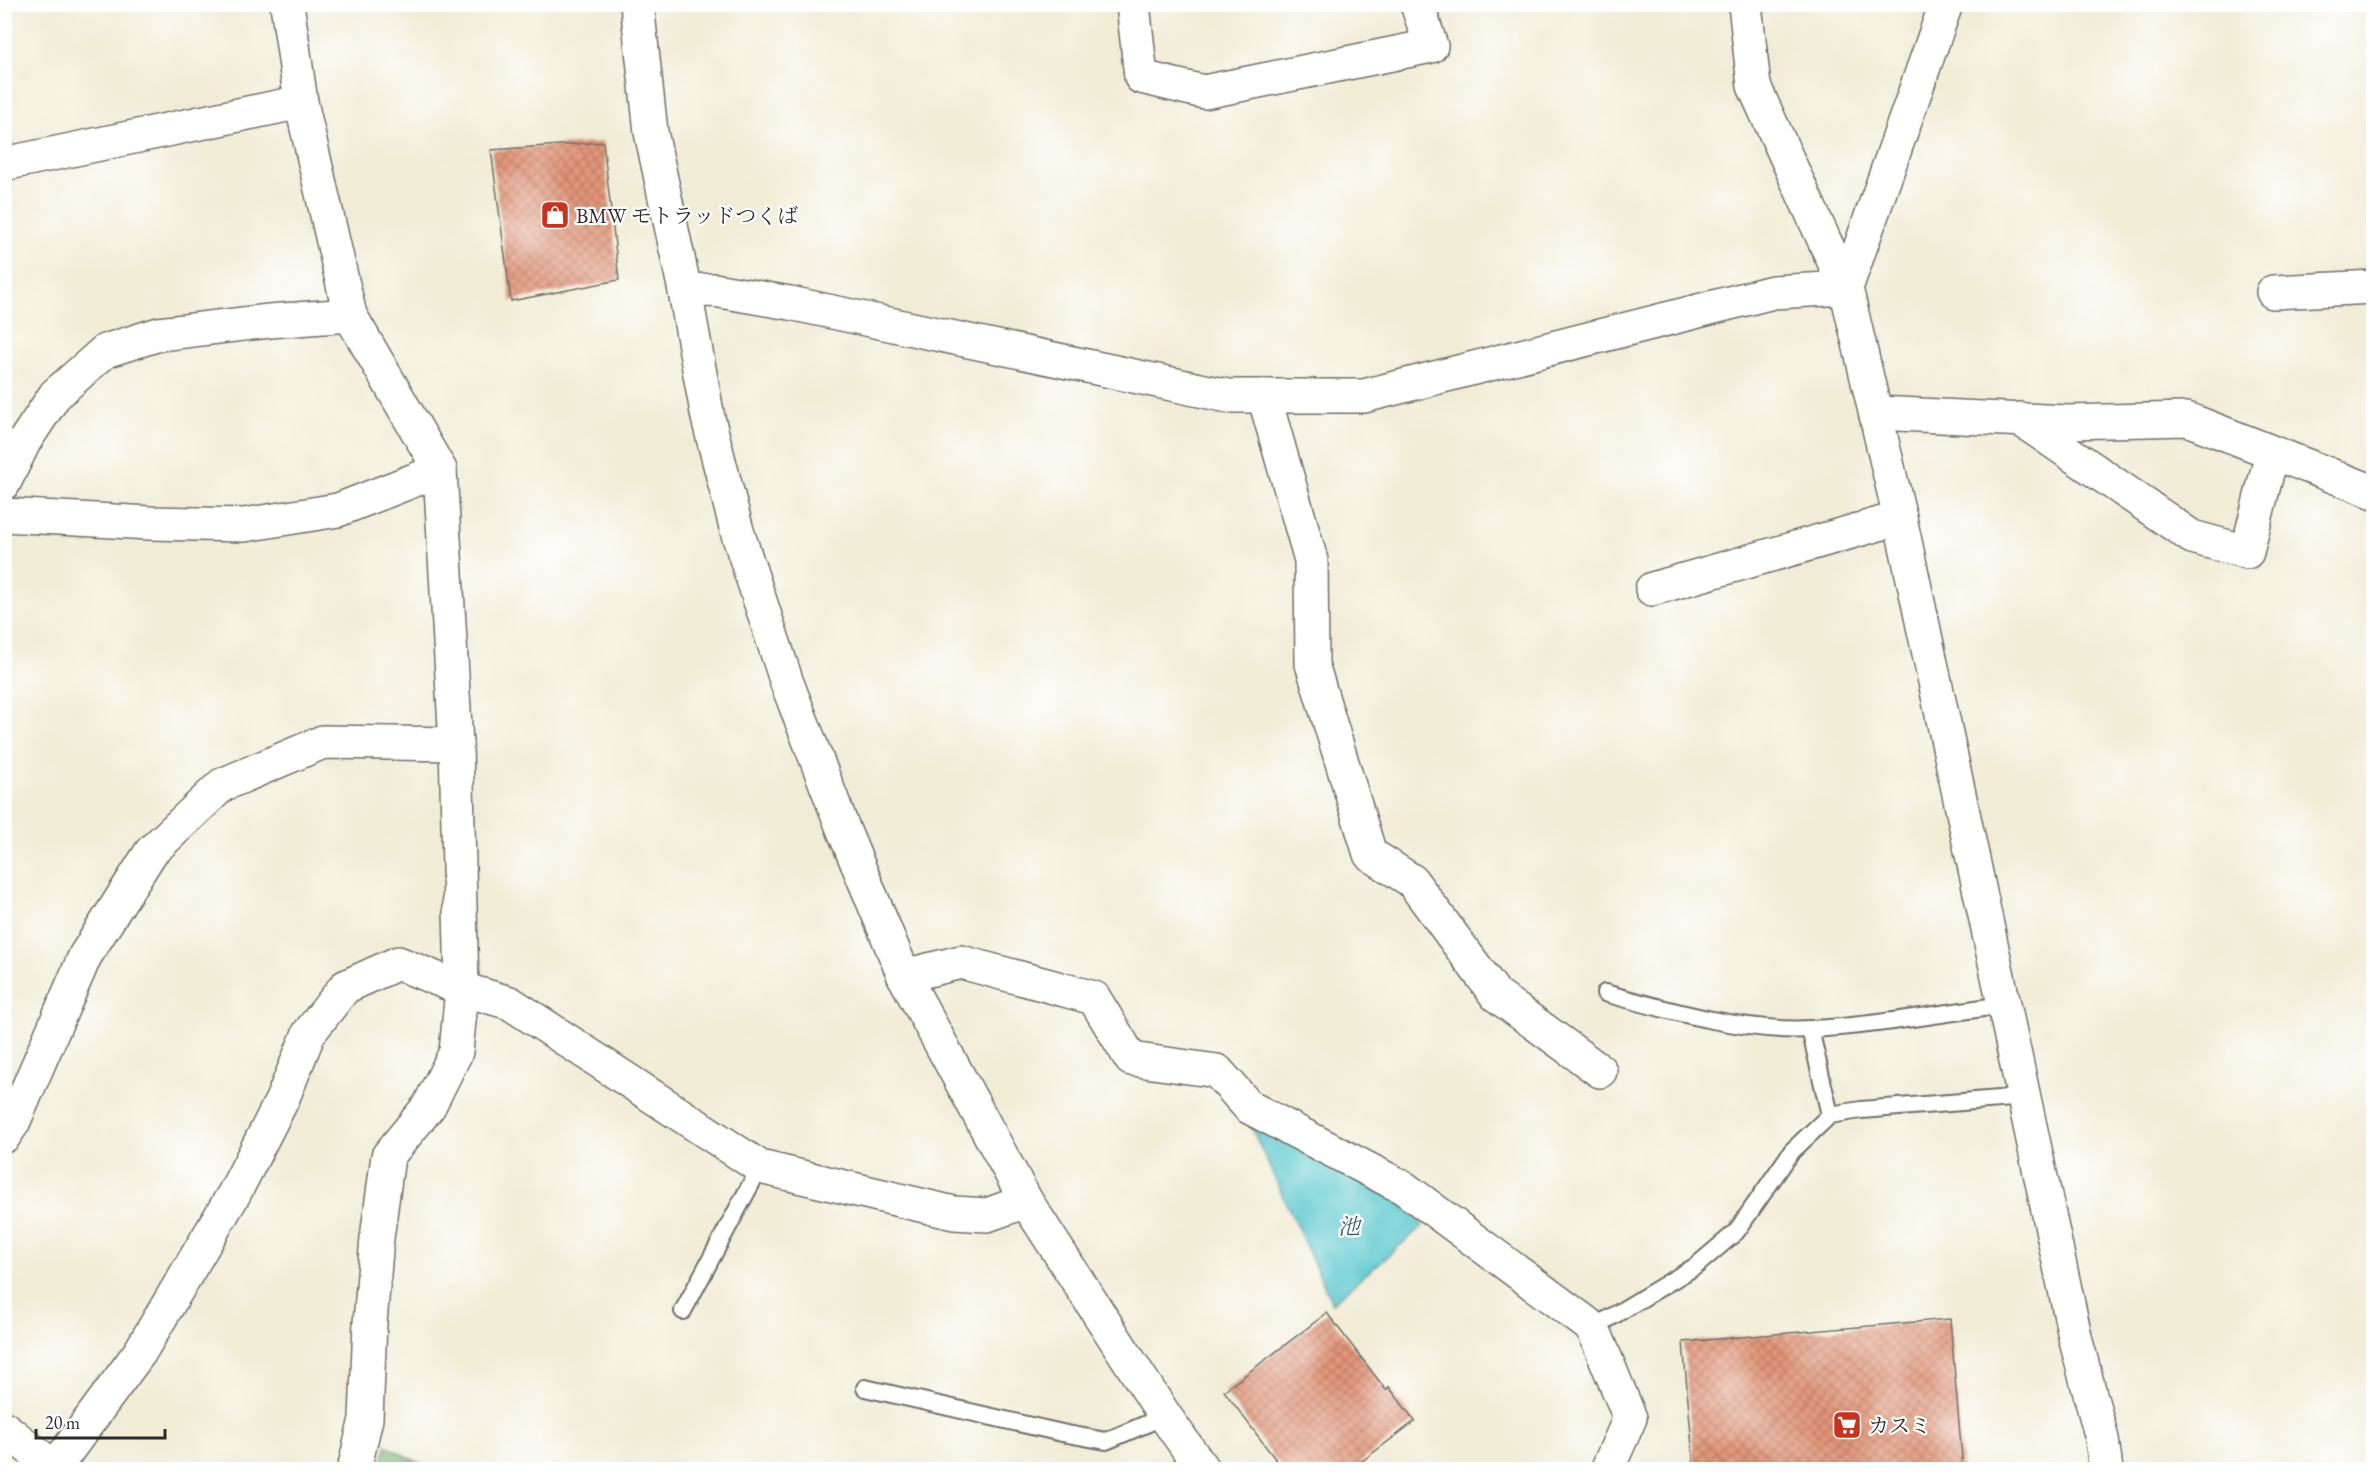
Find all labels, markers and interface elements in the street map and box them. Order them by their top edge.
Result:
shop icon: BMW モトラッドつくば [539,199,571,231]
place label: BMW モトラッドつくば [576,202,798,229]
water label: 池 [1338,1212,1363,1241]
scale bar [36,1402,165,1440]
supermarket icon: カスミ [1831,1409,1863,1441]
text: 20 m [45,1411,80,1434]
place label: カスミ [1868,1412,1931,1439]

